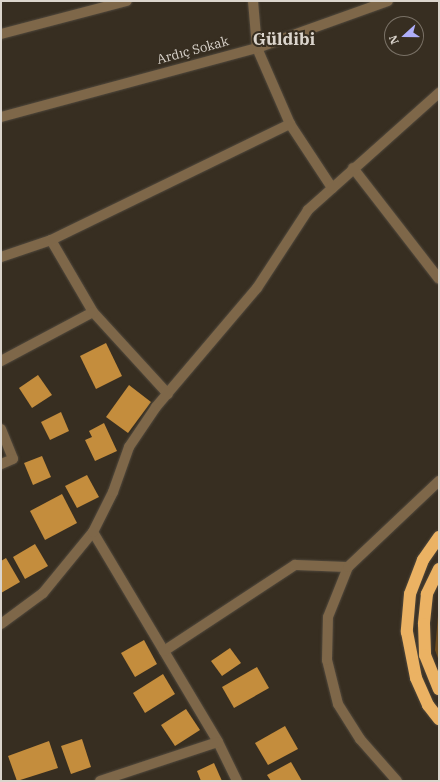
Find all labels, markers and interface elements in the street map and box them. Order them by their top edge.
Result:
north arrow [384,16,424,56]
district label: Güldibi [253,30,315,50]
text: N [386,33,402,47]
street label: Ardıç Sokak [155,34,231,68]

